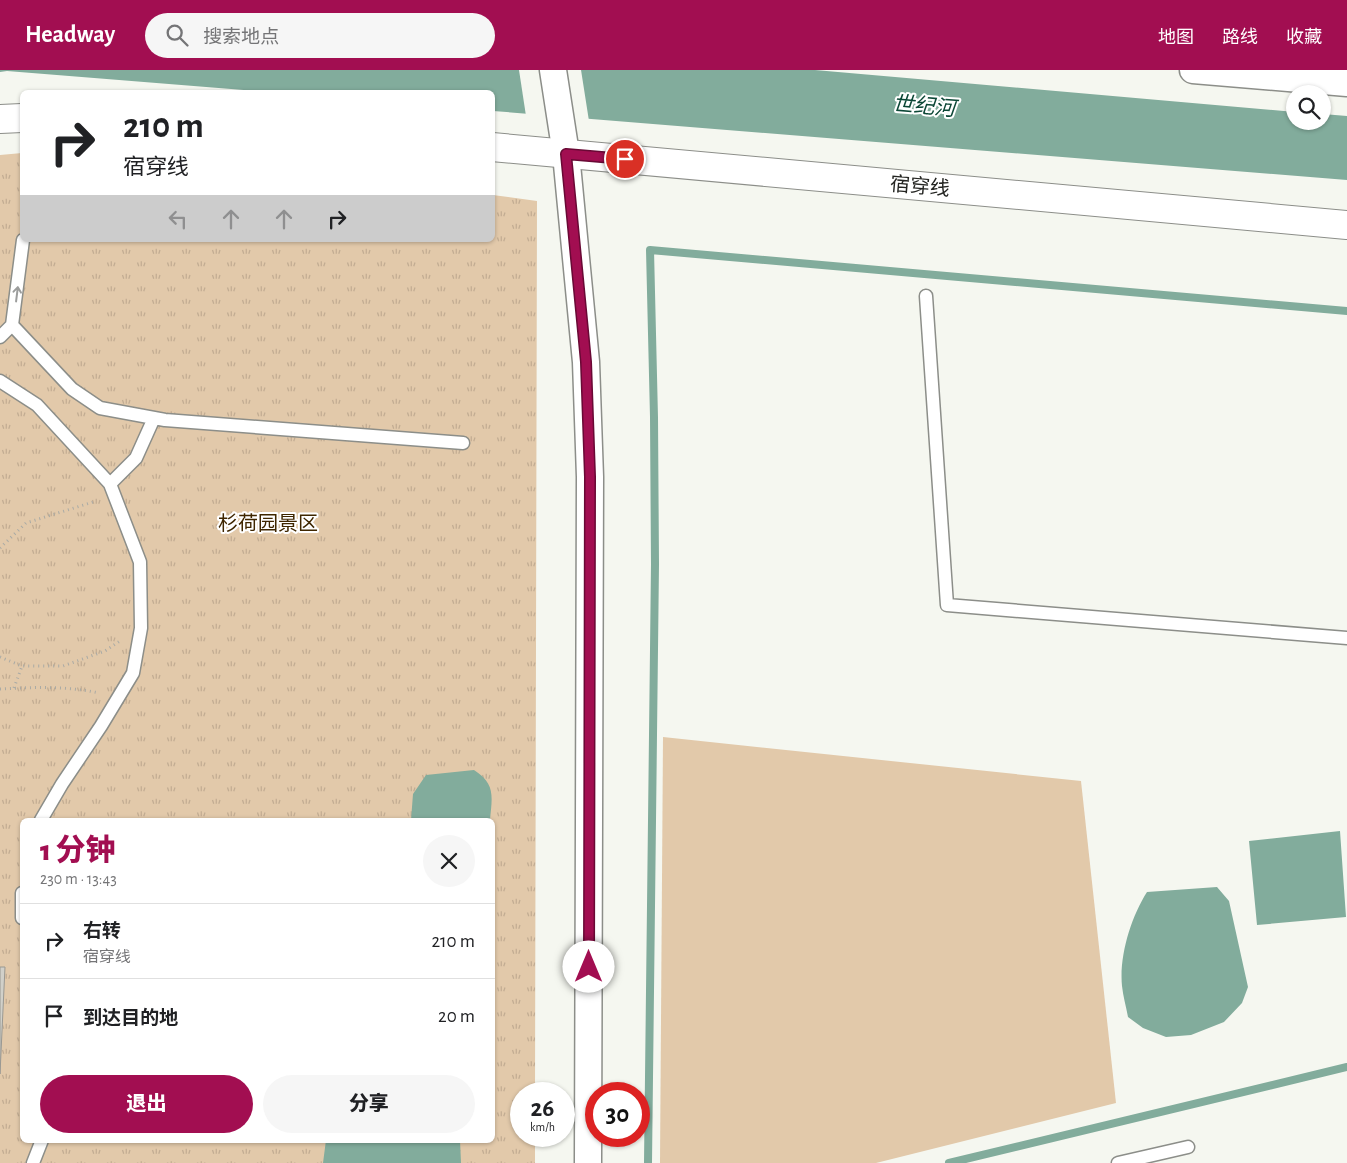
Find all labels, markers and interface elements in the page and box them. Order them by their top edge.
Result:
search box [145,13,495,58]
icon: search [163,21,191,49]
text: Headway [25,23,115,47]
text: 搜索地点 [203,28,279,47]
text: 地图 [1158,29,1194,47]
text: 路线 [1222,29,1258,47]
text: 收藏 [1286,29,1322,47]
map controls [1286,85,1331,130]
button: search [1286,85,1331,130]
water label: 世纪河 [892,92,960,120]
text: 210 m [123,109,204,144]
icon: right [40,110,105,175]
pin [604,138,646,180]
icon: arrive [611,145,639,173]
text: 宿穿线 [123,156,189,178]
street label: 宿穿线 [889,172,951,200]
icon: left [164,205,192,233]
icon: ahead [217,205,245,233]
icon: ahead [270,205,298,233]
icon: right [323,205,351,233]
one-way arrow [12,286,22,302]
park label: 杉荷园景区 [218,513,318,534]
button: close [423,835,475,887]
text: 1 分钟 [40,836,115,866]
text: 230 m · 13:43 [40,871,117,887]
text: 右转 [83,922,121,941]
icon: right [40,927,68,955]
text: 210 m [431,932,475,951]
position arrow [562,940,614,992]
text: 宿穿线 [83,949,131,965]
icon: arrive [40,1002,68,1030]
text: 20 m [438,1007,475,1026]
text: 到达目的地 [83,1009,178,1028]
button: 退出 [40,1075,253,1133]
button: 分享 [263,1075,475,1133]
speed limit sign: 30 [585,1082,650,1147]
text: 26 [531,1096,554,1121]
text: km/h [530,1121,555,1133]

